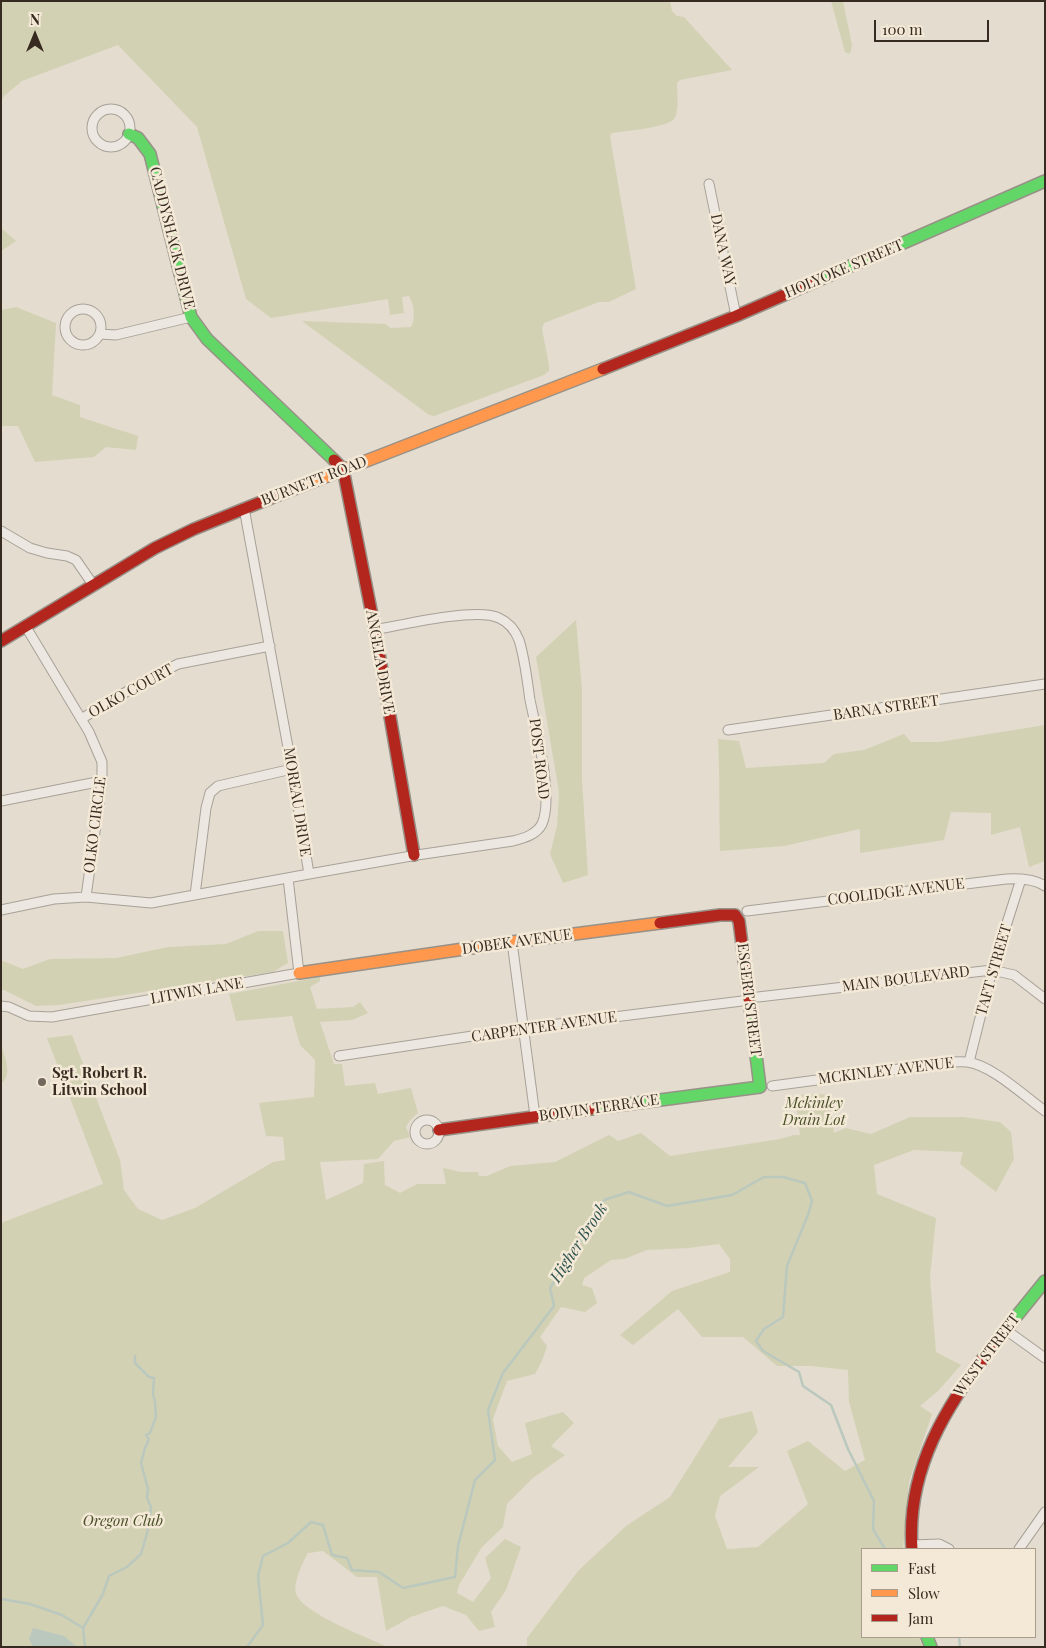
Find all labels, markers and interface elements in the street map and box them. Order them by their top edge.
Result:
north arrow [10,10,60,60]
text: N [30,10,40,29]
scale bar [876,10,991,42]
text: 100 m [882,19,923,39]
street label: CADDYSHACK DRIVE [146,165,198,311]
street label: DANA WAY [707,212,739,288]
street label: HOLYOKE STREET [782,236,906,302]
street label: BURNETT ROAD [259,453,369,509]
street label: ANGELA DRIVE [362,609,398,715]
street label: OLKO COURT [85,660,177,722]
street label: BARNA STREET [832,692,940,724]
street label: POST ROAD [525,717,553,801]
street label: MOREAU DRIVE [279,746,315,858]
street label: OLKO CIRCLE [80,776,110,874]
street label: COOLIDGE AVENUE [826,875,966,909]
street label: TAFT STREET [972,922,1016,1018]
street label: DOBEK AVENUE [461,925,573,959]
street label: ESGERT STREET [733,942,765,1058]
street label: MAIN BOULEVARD [841,962,971,996]
street label: LITWIN LANE [149,974,245,1008]
street label: CARPENTER AVENUE [470,1008,618,1046]
street label: MCKINLEY AVENUE [817,1054,955,1088]
place label: Sgt. Robert R. Litwin School [52,1064,147,1099]
marker: Sgt. Robert R. Litwin School [36,1076,48,1088]
street label: BOIVIN TERRACE [538,1091,660,1125]
park label: Mckinley Drain Lot [783,1094,845,1129]
water label: Higher Brook [546,1200,612,1286]
street label: WEST STREET [950,1310,1024,1400]
park label: Oregon Club [83,1512,163,1530]
legend [861,1548,1036,1638]
text: Fast [908,1558,936,1578]
text: Slow [908,1583,940,1603]
text: Jam [908,1608,933,1628]

